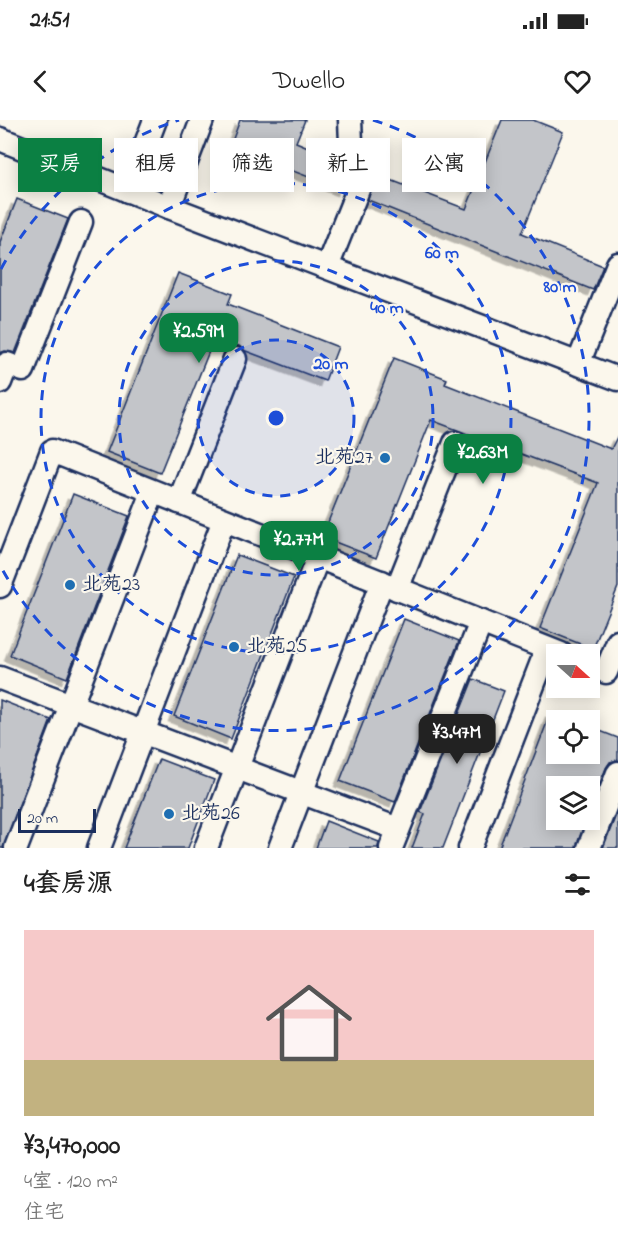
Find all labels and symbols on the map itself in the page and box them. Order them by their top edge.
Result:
text: 60 m [425,241,459,267]
text: 80 m [543,275,577,301]
text: 40 m [370,296,404,322]
pin: ¥2.59M [150,313,248,364]
text: 20 m [312,352,349,378]
centre of rings [266,408,286,428]
pin: ¥2.63M [434,434,532,485]
place label: 北苑27 [315,444,373,473]
marker: 北苑27 [378,451,392,465]
pin: ¥2.77M [250,521,348,572]
place label: 北苑23 [82,571,140,600]
marker: 北苑23 [63,578,77,592]
place label: 北苑25 [246,633,307,662]
marker: 北苑25 [227,640,241,654]
north arrow [546,644,600,698]
pin: ¥3.47M [408,714,506,765]
place label: 北苑26 [181,800,240,829]
scale bar [18,806,96,834]
marker: 北苑26 [162,807,176,821]

